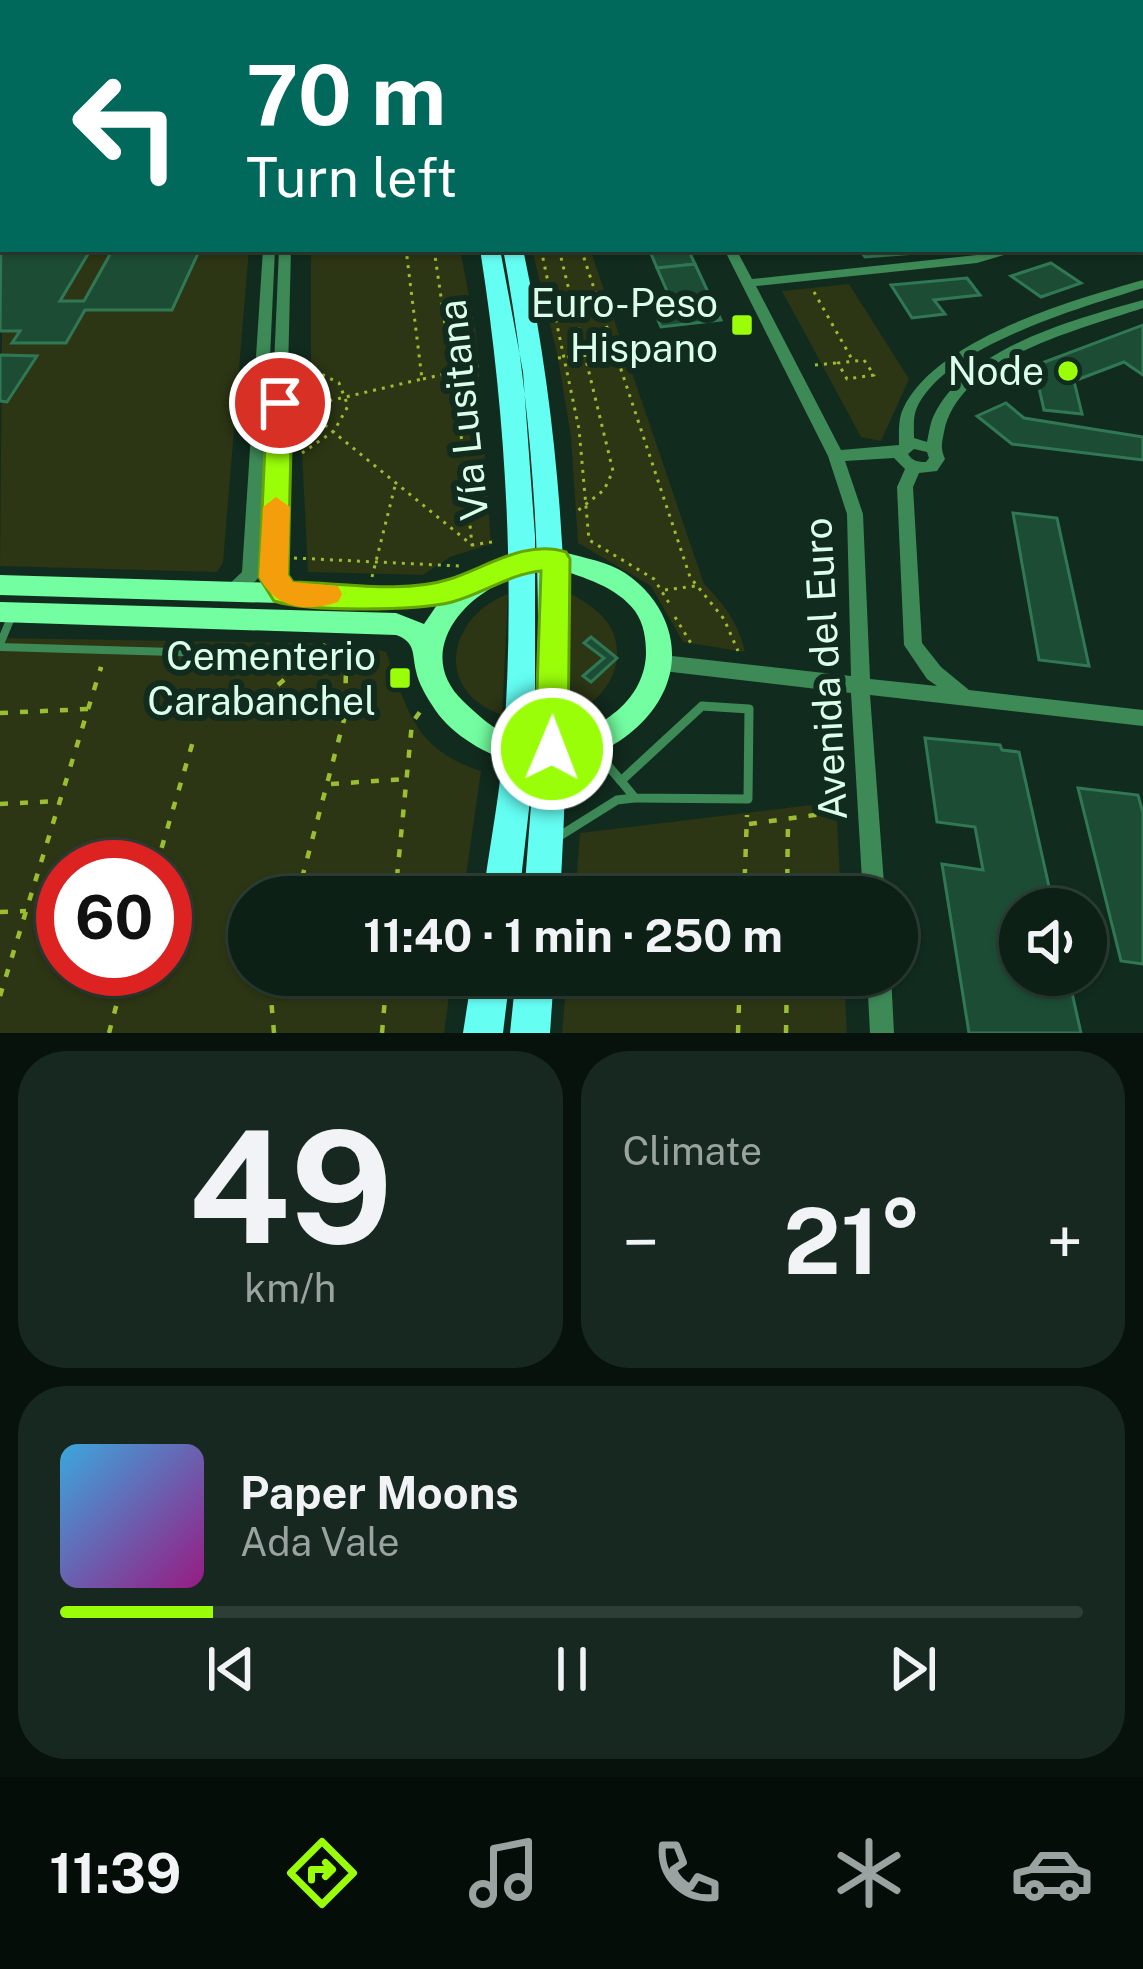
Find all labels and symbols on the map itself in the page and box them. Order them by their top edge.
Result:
place label: Euro-Peso Hispano [531,280,718,371]
street label: Vía Lusitana [429,297,497,523]
marker: Euro-Peso Hispano [729,312,755,338]
place label: Node [947,348,1044,394]
pin [229,352,331,454]
marker: Node [1055,358,1081,384]
street label: Avenida del Euro [794,516,856,822]
place label: Cementerio Carabanchel [147,633,376,724]
marker: Cementerio Carabanchel [387,665,413,691]
position arrow [489,686,615,812]
speed limit sign: 60 [36,840,192,996]

